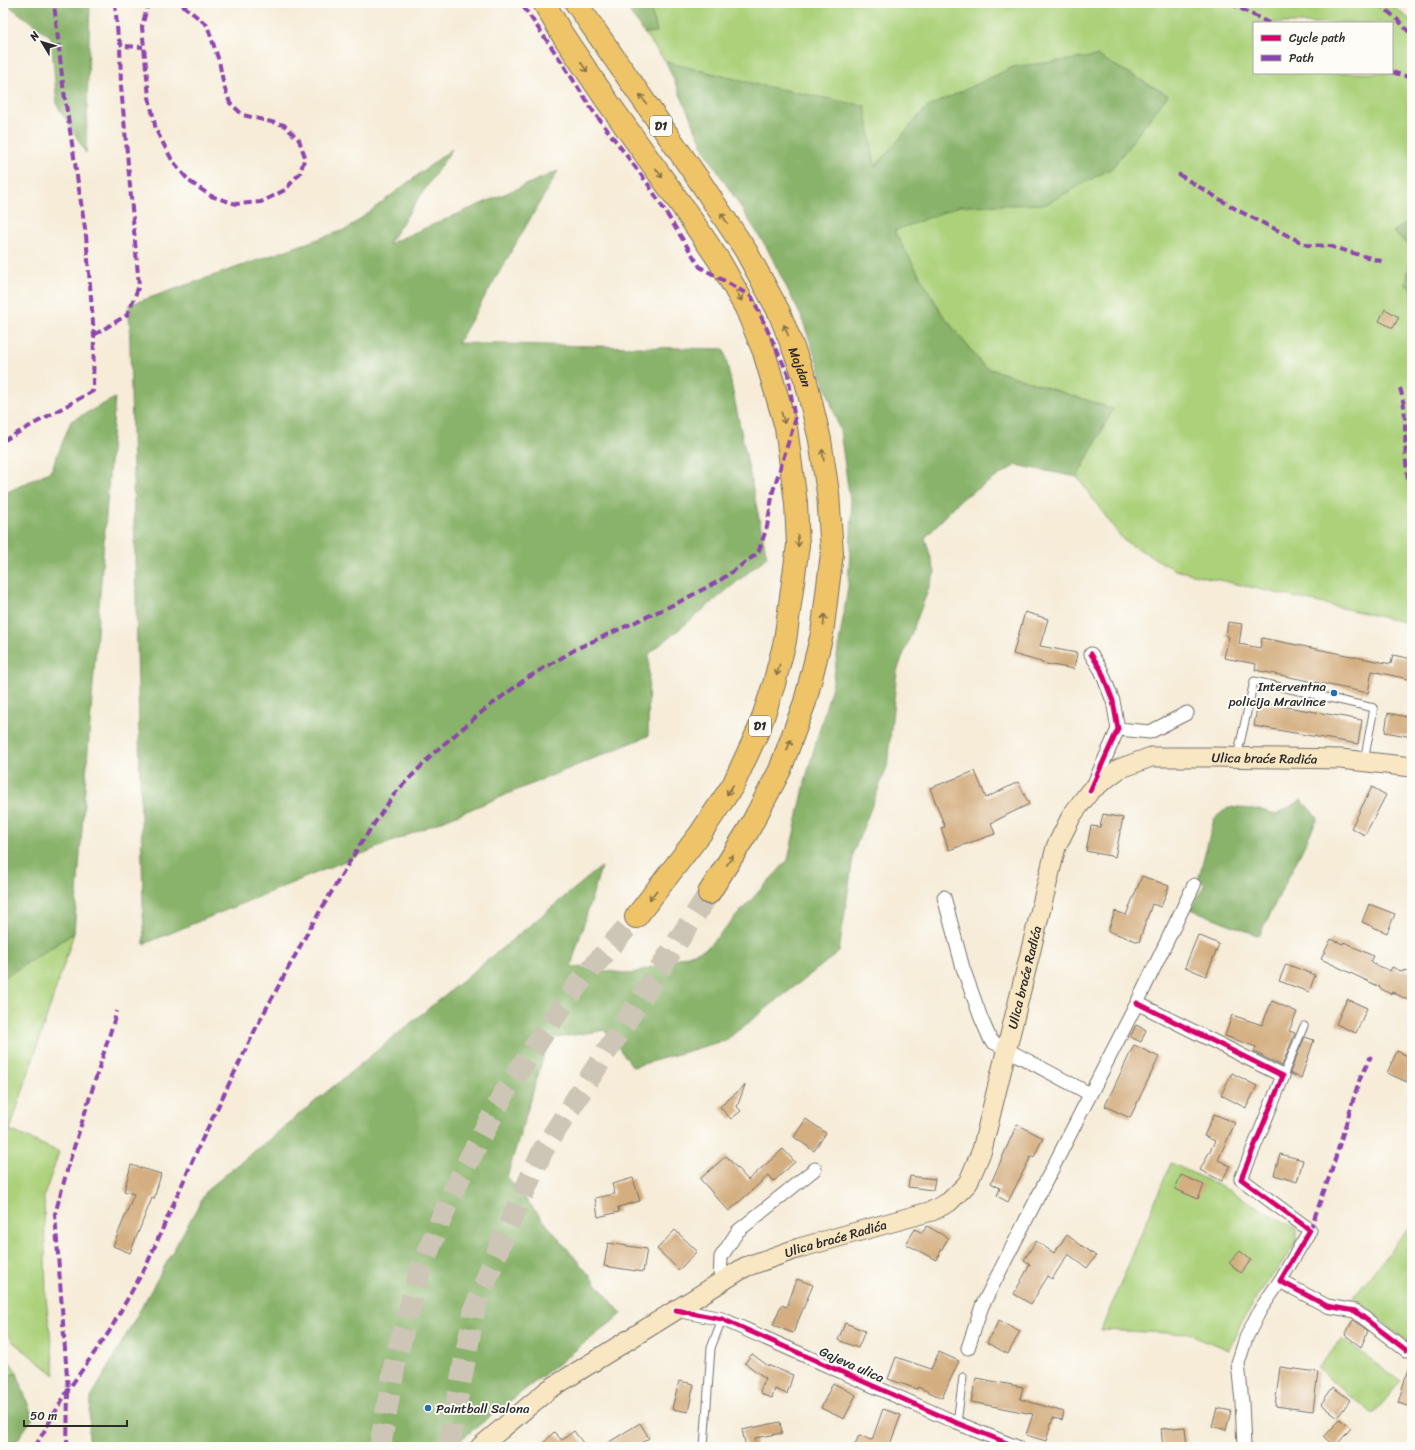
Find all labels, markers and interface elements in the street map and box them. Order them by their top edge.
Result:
north arrow [22,22,62,62]
legend [1253,22,1393,74]
text: N [24,27,45,46]
text: Cycle path [1289,27,1345,49]
text: Path [1289,47,1314,69]
one-way arrow [580,61,588,72]
one-way arrow [639,94,647,105]
road number: D1 [650,116,672,136]
one-way arrow [654,167,663,178]
one-way arrow [720,213,728,224]
one-way arrow [736,290,744,302]
one-way arrow [782,325,789,337]
street label: Majdan [782,343,818,389]
one-way arrow [780,411,787,424]
one-way arrow [819,449,827,462]
one-way arrow [794,535,802,548]
one-way arrow [820,614,828,627]
one-way arrow [773,663,781,676]
place label: Interventna policija Mravince [1228,675,1326,713]
marker: Interventna policija Mravince [1329,688,1339,698]
road number: D1 [749,716,771,736]
one-way arrow [786,739,794,751]
street label: Ulica braće Radića [1211,746,1318,771]
one-way arrow [726,784,734,795]
one-way arrow [726,855,734,866]
one-way arrow [649,889,657,900]
street label: Ulica braće Radića [1001,923,1048,1031]
street label: Ulica braće Radića [781,1213,890,1264]
street label: Gajeva ulica [816,1340,888,1389]
place label: Paintball Salona [436,1397,530,1420]
scale bar [24,1402,127,1428]
marker: Paintball Salona [423,1403,433,1413]
text: 50 m [30,1405,57,1427]

